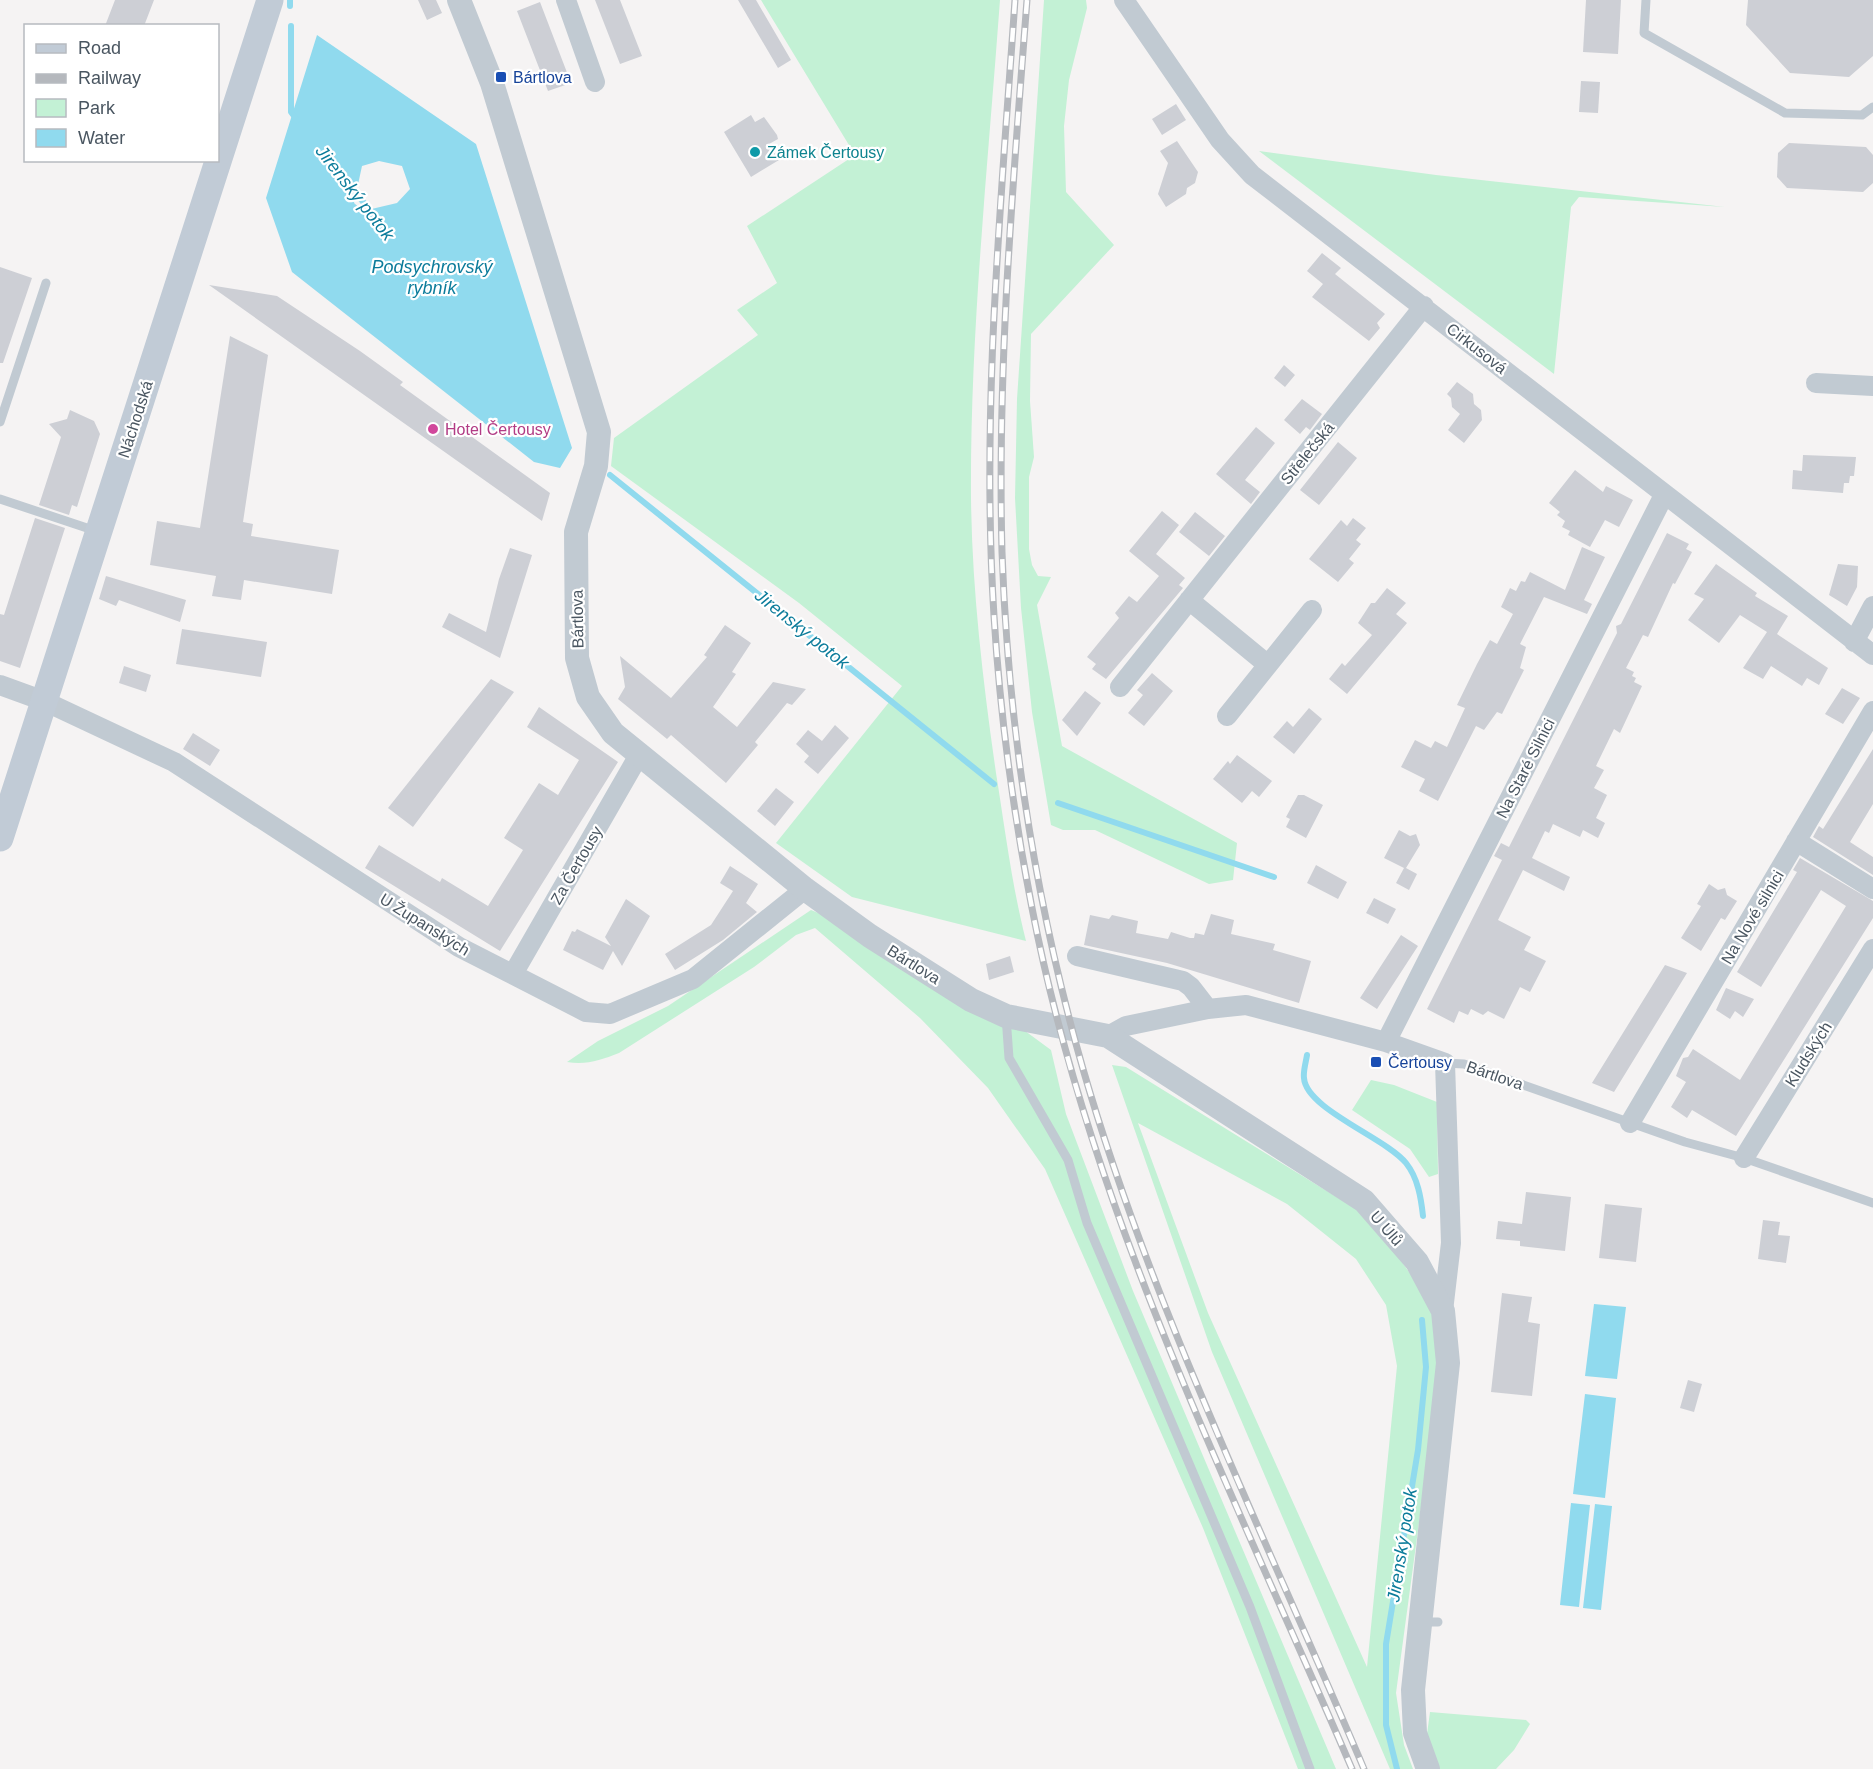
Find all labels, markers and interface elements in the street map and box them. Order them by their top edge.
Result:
legend [24,24,219,162]
text: Road [78,38,121,58]
text: Railway [78,68,141,88]
place label: Bártlova [513,69,572,86]
marker: Bártlova [494,70,508,84]
text: Park [78,98,116,118]
text: Water [78,128,125,148]
water label: Jirenský potok [311,141,399,245]
place label: Zámek Čertousy [767,143,884,161]
marker: Zámek Čertousy [748,145,762,159]
water label: Podsychrovský rybník [371,257,494,298]
street label: Cirkusová [1443,320,1510,377]
street label: Náchodská [115,378,156,460]
street label: Střelečská [1277,419,1338,488]
place label: Hotel Čertousy [445,420,551,438]
marker: Hotel Čertousy [426,422,440,436]
water label: Jirenský potok [750,584,854,674]
street label: Bártlova [568,589,587,648]
street label: Na Staré Silnici [1493,716,1558,821]
street label: Za Čertousy [546,823,606,907]
street label: Na Nové silnici [1718,868,1787,967]
street label: U Županských [377,889,473,959]
street label: Bártlova [884,942,943,987]
street label: Kludských [1782,1019,1835,1090]
place label: Čertousy [1388,1053,1452,1071]
marker: Čertousy [1369,1055,1383,1069]
street label: Bártlova [1464,1058,1525,1093]
street label: U Úlů [1367,1207,1407,1249]
water label: Jirenský potok [1383,1486,1421,1604]

